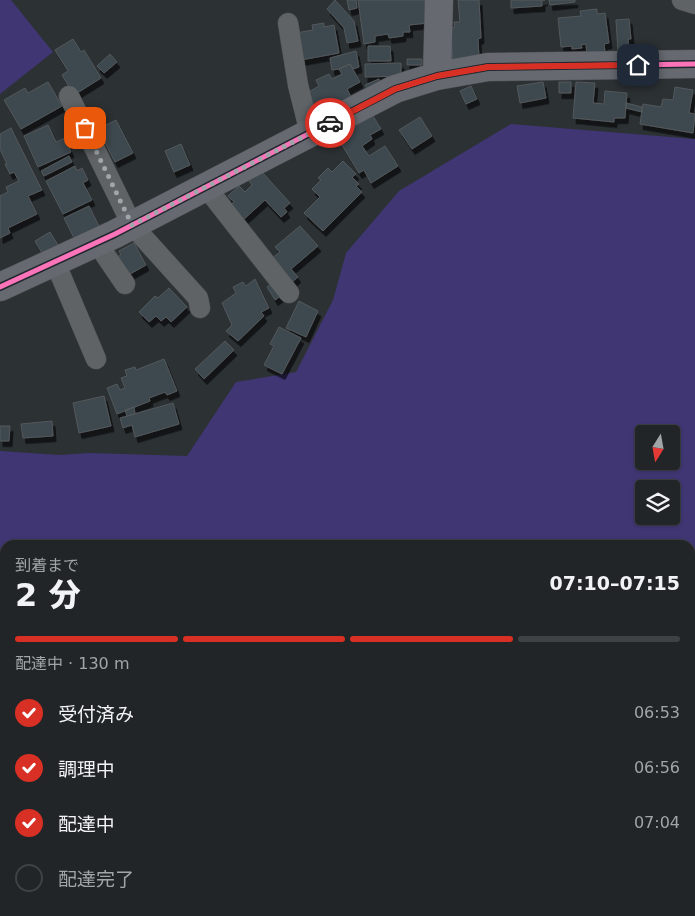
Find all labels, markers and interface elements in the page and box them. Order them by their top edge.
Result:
pin [617,44,659,86]
icon: home [624,51,652,79]
courier [305,98,355,148]
pin [64,107,106,149]
icon: car [316,109,344,137]
icon: bag [71,114,99,142]
north arrow [635,425,680,470]
map controls [635,425,680,525]
button: layers [635,480,680,525]
text: 到着まで [15,556,79,575]
text: 07:10–07:15 [550,572,680,594]
text: 2 分 [15,576,80,614]
text: 配達中 · 130 m [15,654,129,673]
icon: check [15,699,43,727]
text: 受付済み [58,703,134,725]
text: 06:53 [634,703,680,722]
icon: check [15,754,43,782]
text: 調理中 [58,758,115,780]
text: 06:56 [634,758,680,777]
icon: check [15,809,43,837]
text: 配達中 [58,813,115,835]
text: 07:04 [634,813,680,832]
text: 配達完了 [58,868,134,890]

